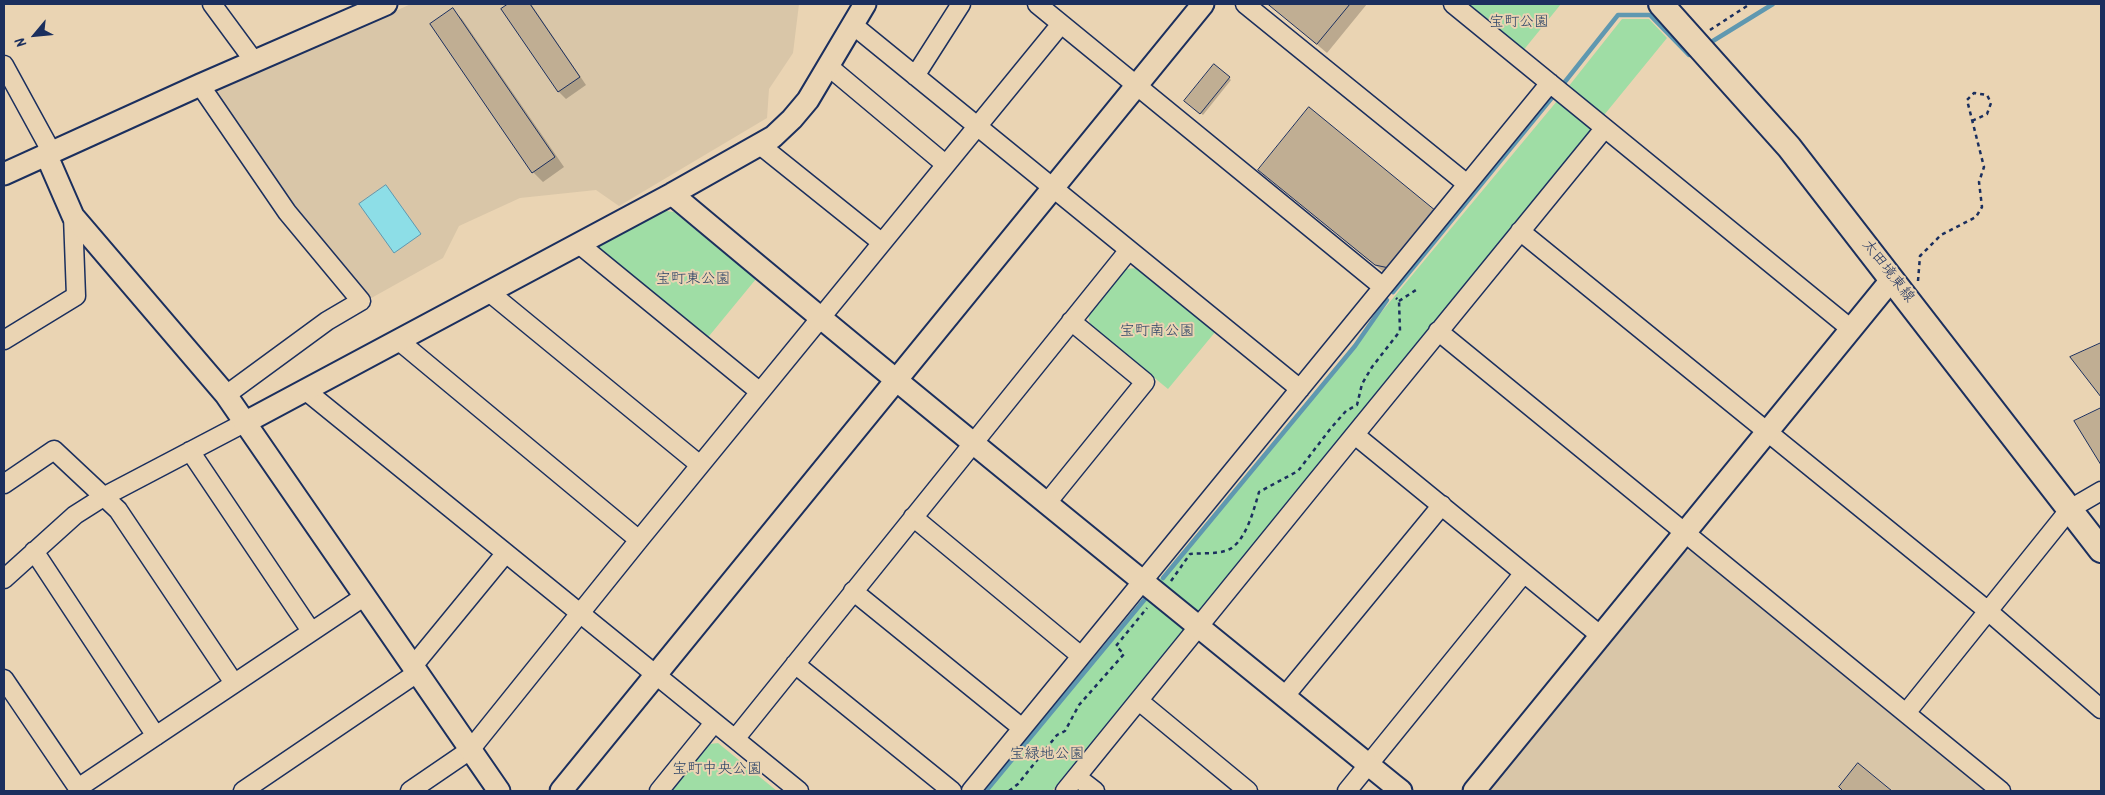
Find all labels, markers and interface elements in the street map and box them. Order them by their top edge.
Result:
north arrow [10,10,60,60]
park label: 宝町公園 [1489,14,1549,32]
text: N [10,33,34,51]
street label: 太田境東線 [1857,237,1917,307]
park label: 宝町東公園 [656,271,730,289]
park label: 宝町南公園 [1120,323,1194,341]
park label: 宝緑地公園 [1010,746,1084,764]
park label: 宝町中央公園 [672,761,762,779]

